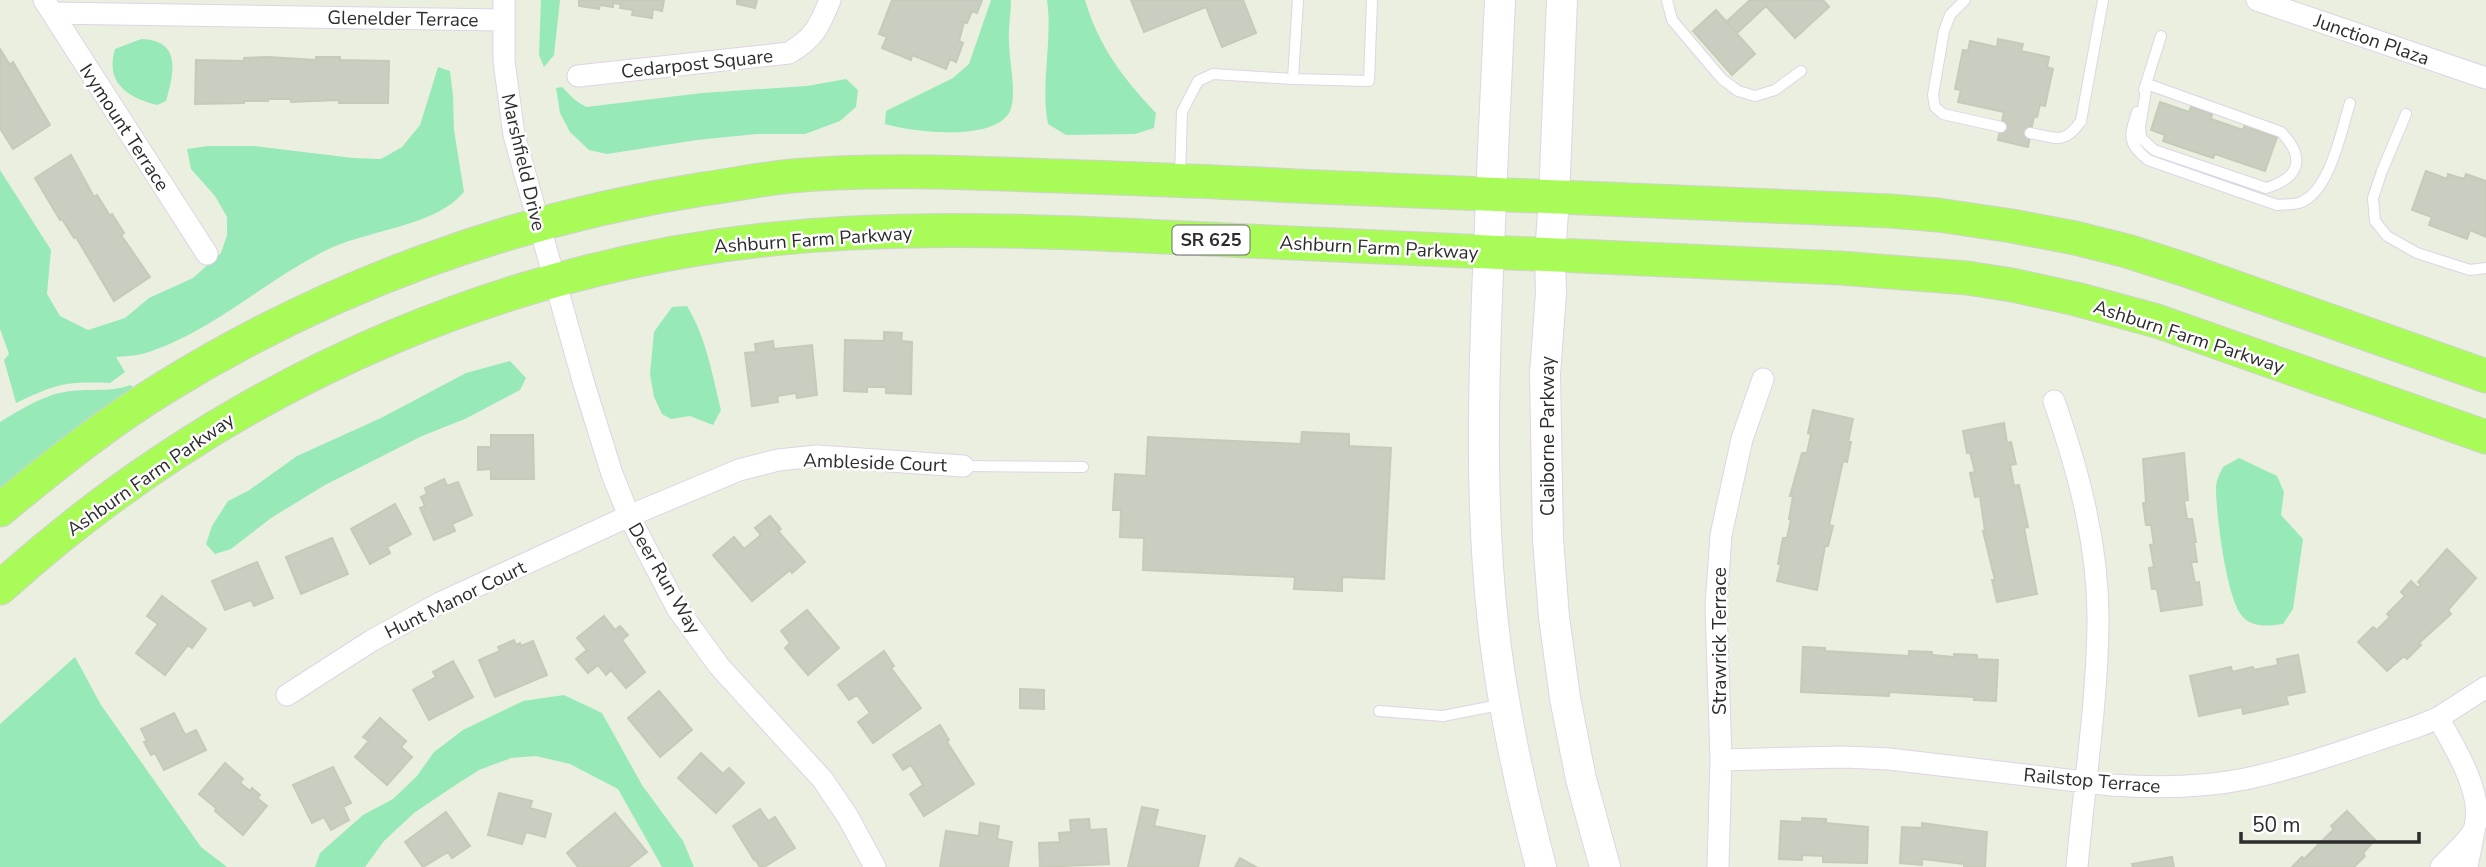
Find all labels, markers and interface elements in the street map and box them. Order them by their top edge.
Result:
street label: Glenelder Terrace [327,5,479,33]
street label: Junction Plaza [2310,8,2433,72]
street label: Cedarpost Square [620,43,774,85]
street label: Ivymount Terrace [73,59,175,196]
street label: Marshfield Drive [495,91,551,233]
street label: Ashburn Farm Parkway [713,220,914,260]
road number: SR 625 [1172,226,1250,254]
street label: Ashburn Farm Parkway [1279,230,1479,266]
street label: Ashburn Farm Parkway [2090,294,2288,380]
street label: Claiborne Parkway [1535,356,1561,516]
street label: Ashburn Farm Parkway [62,407,240,543]
street label: Ambleside Court [803,447,948,479]
street label: Deer Run Way [622,518,707,639]
street label: Hunt Manor Court [380,554,531,645]
street label: Strawrick Terrace [1707,567,1733,715]
street label: Railstop Terrace [2022,762,2161,800]
scale bar [2241,800,2420,844]
text: 50 m [2252,811,2301,839]

